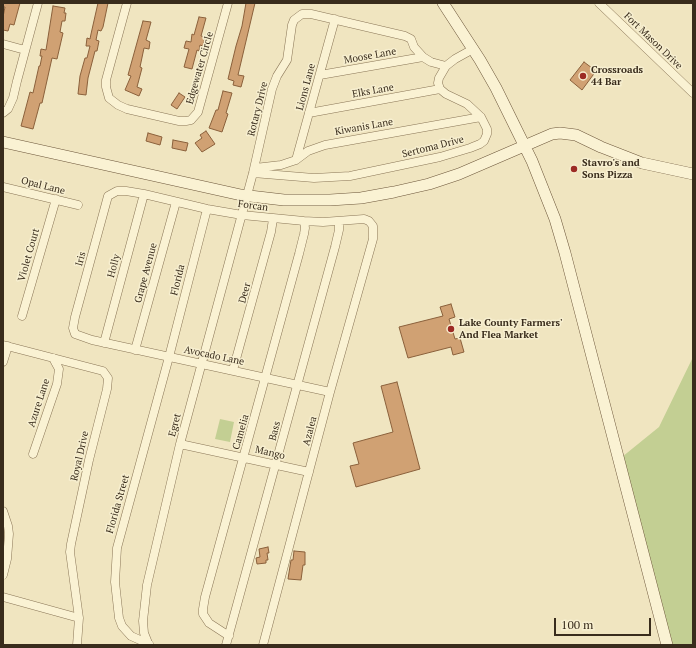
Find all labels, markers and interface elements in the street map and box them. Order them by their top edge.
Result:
street label: Fort Mason Drive [621,10,685,72]
street label: Edgewater Circle [184,30,216,106]
street label: Moose Lane [343,45,397,67]
street label: Lions Lane [294,62,318,112]
place label: Crossroads 44 Bar [591,64,643,88]
marker: Crossroads 44 Bar [578,71,588,81]
street label: Rotary Drive [245,81,271,137]
street label: Elks Lane [351,81,395,101]
street label: Kiwanis Lane [334,116,394,138]
street label: Sertoma Drive [401,134,465,160]
place label: Stavro's and Sons Pizza [582,157,640,180]
marker: Stavro's and Sons Pizza [569,164,579,174]
street label: Opal Lane [20,175,66,197]
street label: Forcan [237,198,269,214]
street label: Violet Court [16,227,42,283]
street label: Grape Avenue [132,242,160,304]
street label: Iris [73,250,89,268]
street label: Holly [105,253,123,279]
street label: Florida [168,263,188,297]
street label: Deer [236,281,254,305]
place label: Lake County Farmers' And Flea Market [459,317,562,340]
marker: Lake County Farmers' And Flea Market [446,324,456,334]
street label: Avocado Lane [183,344,245,368]
street label: Azure Lane [26,377,52,429]
street label: Egret [166,412,184,438]
street label: Camelia [230,413,252,451]
street label: Azalea [300,415,320,447]
street label: Bass [267,420,283,442]
street label: Royal Drive [68,430,92,482]
street label: Mango [254,444,286,462]
street label: Florida Street [104,473,132,535]
scale bar [556,610,653,636]
text: 100 m [561,617,593,632]

